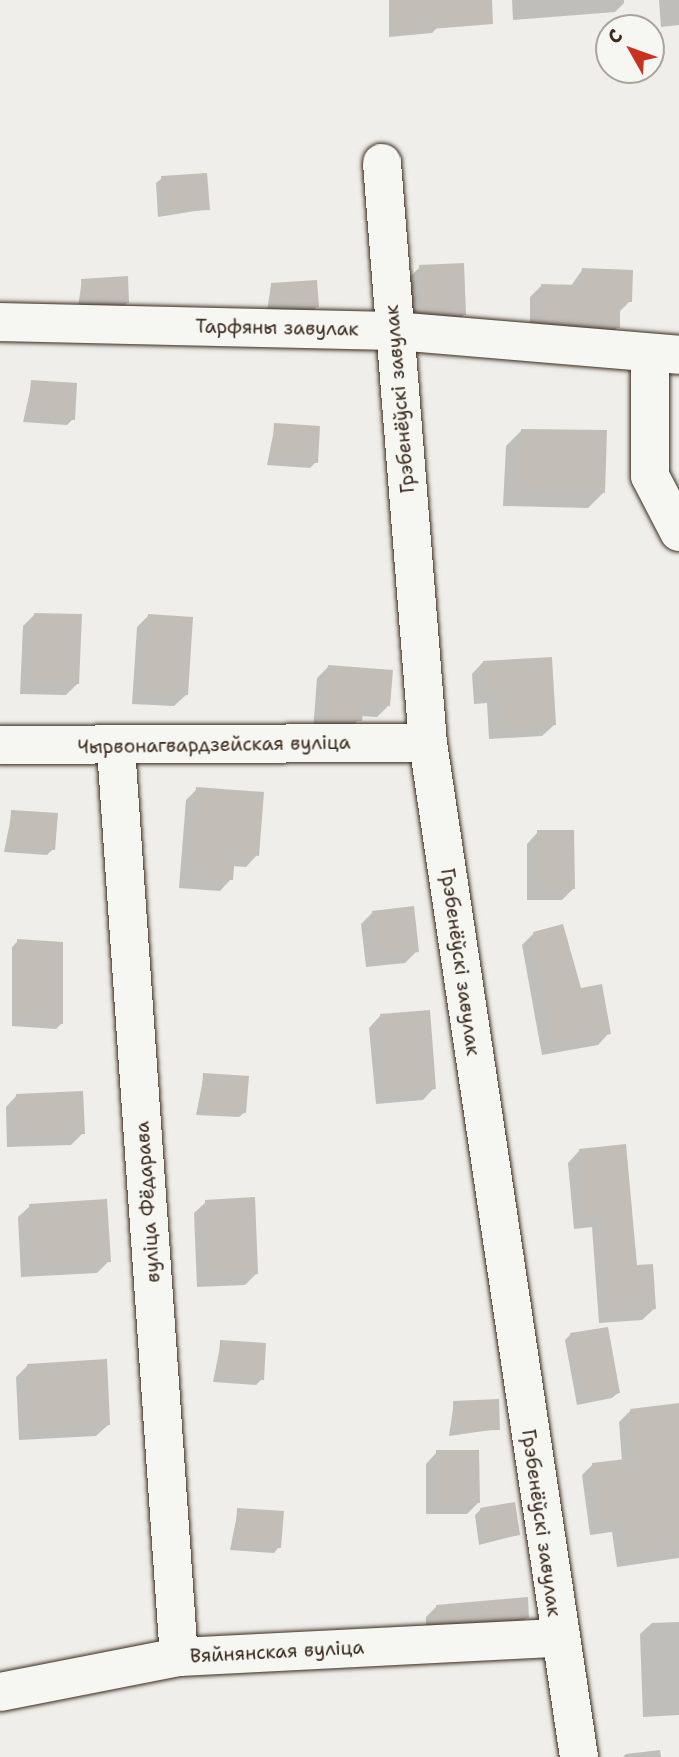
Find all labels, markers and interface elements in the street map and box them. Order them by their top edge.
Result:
north arrow [595,14,665,84]
text: С [602,24,628,49]
street label: Грэбенёўскі завулак [380,304,420,494]
street label: Тарфяны завулак [195,315,359,341]
street label: Чырвонагвардзейская вуліца [77,731,351,759]
street label: Грэбенёўскі завулак [436,867,484,1057]
street label: вуліца Фёдарава [131,1121,165,1283]
street label: Грэбенёўскі завулак [517,1428,565,1618]
street label: Вяйнянская вуліца [189,1636,365,1668]

